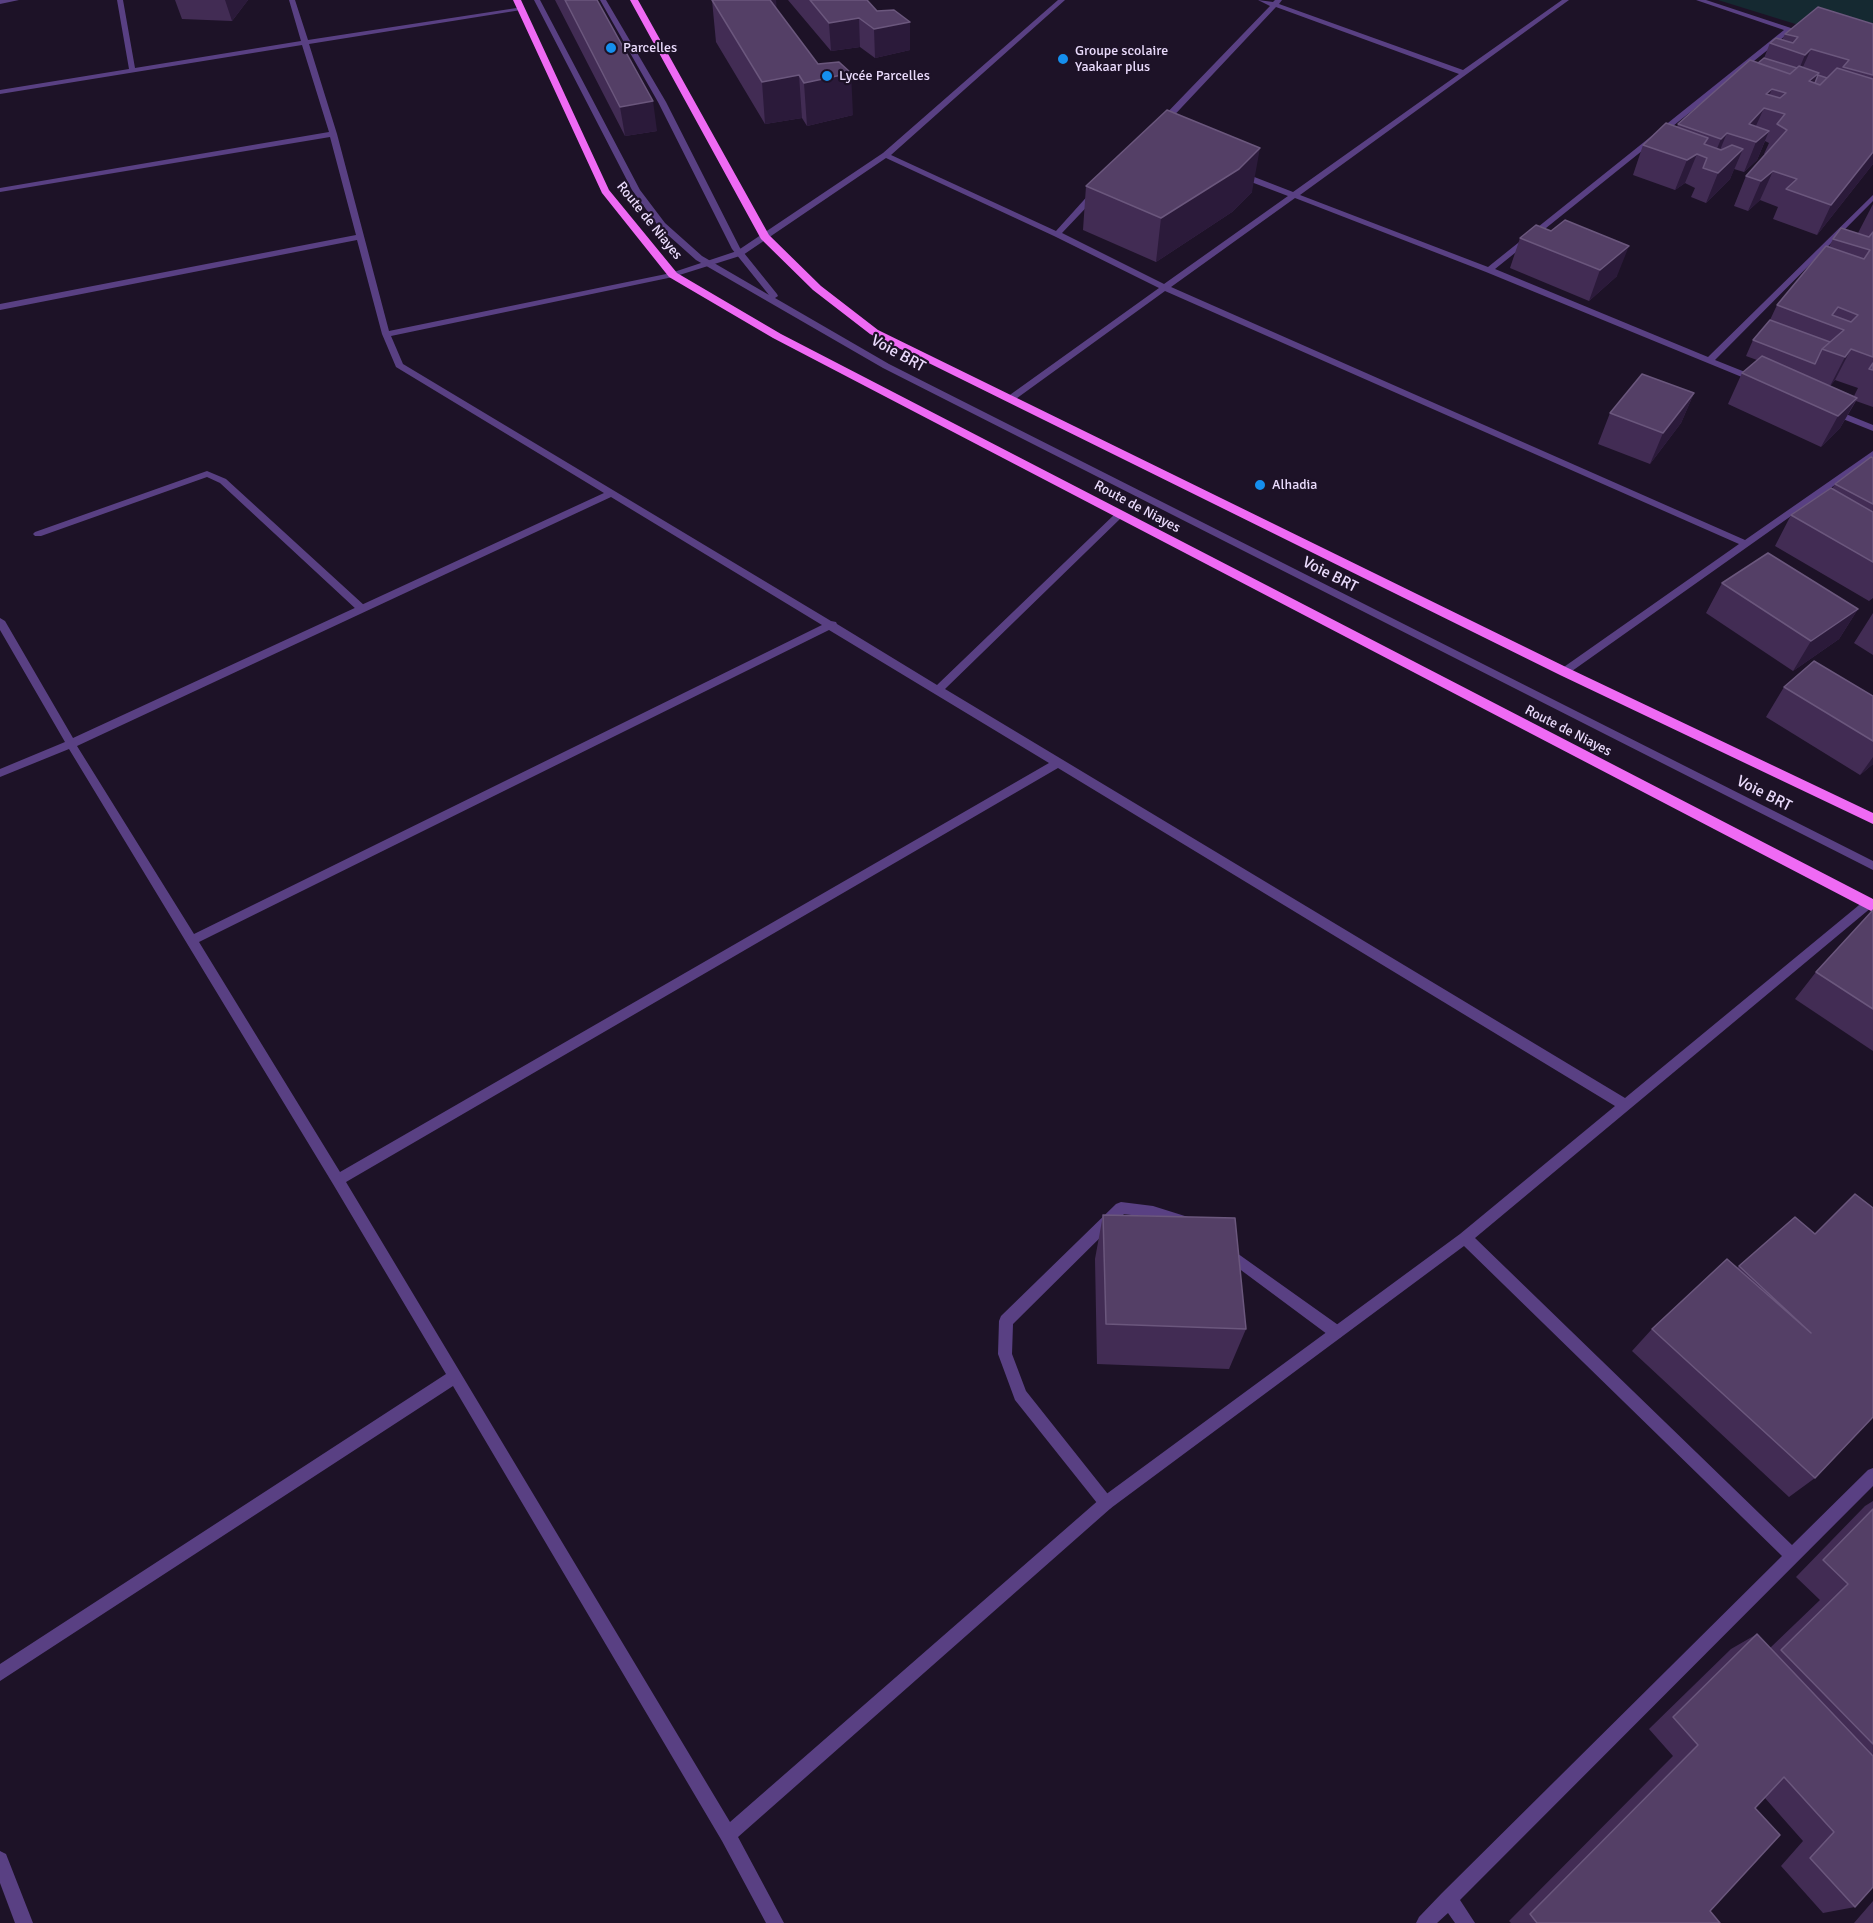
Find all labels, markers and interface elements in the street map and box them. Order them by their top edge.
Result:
place label: Parcelles [623,40,677,56]
marker: Parcelles [604,41,618,55]
place label: Groupe scolaire Yaakaar plus [1075,43,1168,76]
marker: Groupe scolaire Yaakaar plus [1056,52,1070,66]
place label: Lycée Parcelles [839,68,930,84]
marker: Lycée Parcelles [820,69,834,83]
street label: Route de Niayes [612,179,686,263]
street label: Voie BRT [867,331,929,377]
street label: Route de Niayes [1091,477,1183,537]
place label: Alhadia [1272,477,1317,493]
marker: Alhadia [1253,478,1267,492]
street label: Voie BRT [1299,553,1361,597]
street label: Route de Niayes [1522,702,1614,760]
street label: Voie BRT [1733,772,1795,816]

